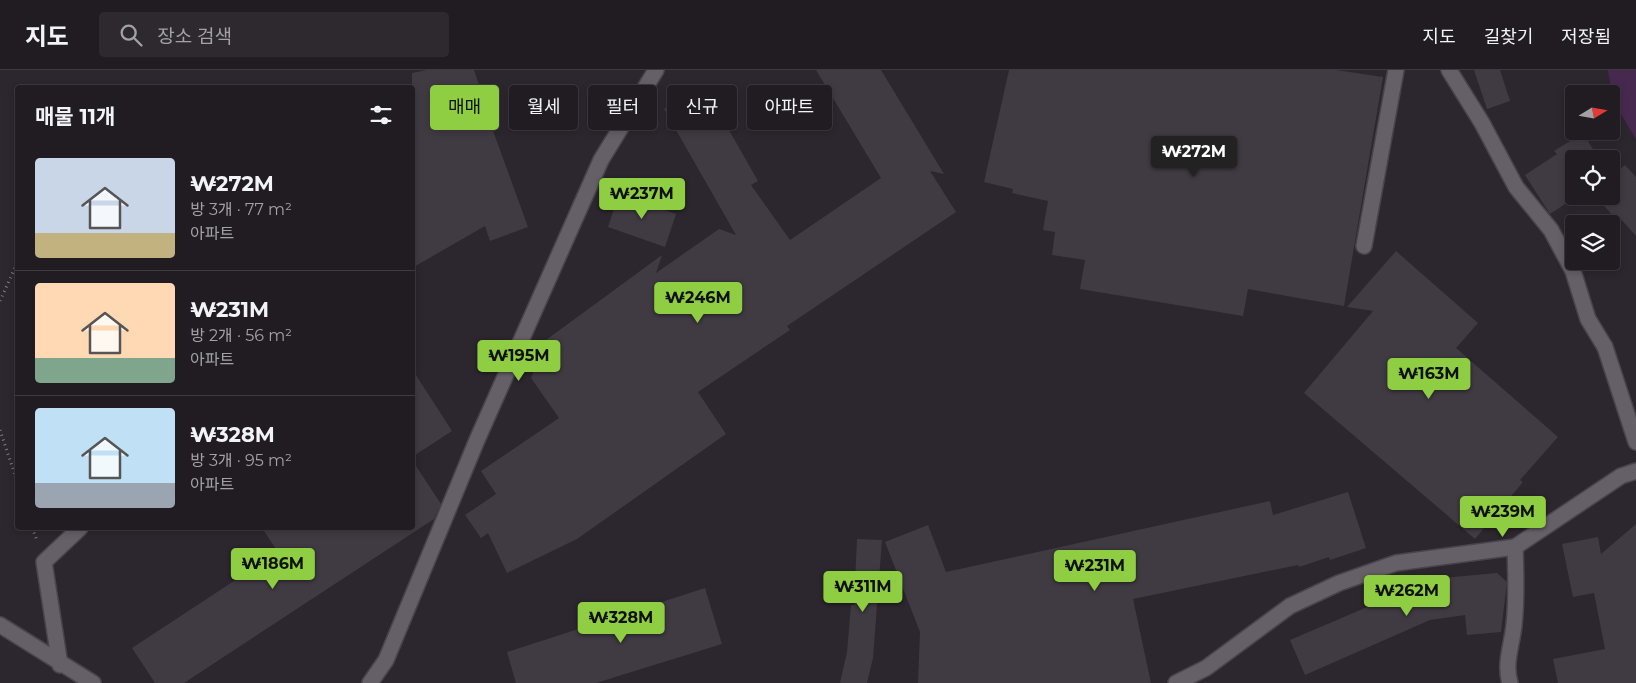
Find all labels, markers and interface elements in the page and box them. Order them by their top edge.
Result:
search box [99,12,449,57]
icon: search [117,21,145,49]
text: 지도 [25,22,69,51]
text: 장소 검색 [157,25,232,48]
text: 지도 [1423,26,1456,48]
text: 길찾기 [1484,26,1533,48]
text: 저장됨 [1561,26,1611,48]
chip: 매매 [430,85,499,130]
chip: 월세 [509,85,578,130]
chip: 필터 [588,85,657,130]
chip: 신규 [667,85,737,130]
chip: 아파트 [747,85,832,130]
north arrow [1565,85,1620,140]
map controls [1565,85,1620,270]
icon: filters [367,101,395,129]
text: 매물 11개 [35,104,115,129]
pin: ₩272M [1159,136,1229,178]
text: ₩272M [1162,142,1226,161]
button: locate [1565,150,1620,205]
text: ₩272M [190,171,274,196]
icon: home [75,178,135,238]
pin: ₩237M [607,178,677,220]
text: ₩237M [610,184,674,203]
text: 방 3개 · 77 m² [190,200,292,219]
button: layers [1565,215,1620,270]
text: 아파트 [190,224,234,243]
pin: ₩246M [663,282,733,324]
text: ₩246M [665,288,731,307]
text: ₩231M [190,297,269,322]
icon: home [75,303,135,363]
text: 방 2개 · 56 m² [190,326,292,345]
pin: ₩195M [484,340,554,382]
text: ₩195M [488,346,550,365]
text: 아파트 [190,350,234,369]
pin: ₩163M [1394,358,1464,400]
text: ₩163M [1398,364,1460,383]
text: ₩328M [190,422,275,447]
icon: home [75,428,135,488]
text: 방 3개 · 95 m² [190,451,292,470]
text: 아파트 [190,475,234,494]
pin: ₩239M [1468,496,1538,538]
text: ₩239M [1471,502,1535,521]
pin: ₩186M [238,548,308,590]
pin: ₩231M [1060,550,1130,592]
text: ₩186M [242,554,304,573]
text: ₩231M [1065,556,1125,575]
pin: ₩311M [828,570,898,613]
pin: ₩262M [1372,574,1442,617]
text: ₩311M [834,577,892,596]
text: ₩262M [1375,581,1439,600]
pin: ₩328M [586,602,656,644]
text: ₩328M [589,608,653,627]

